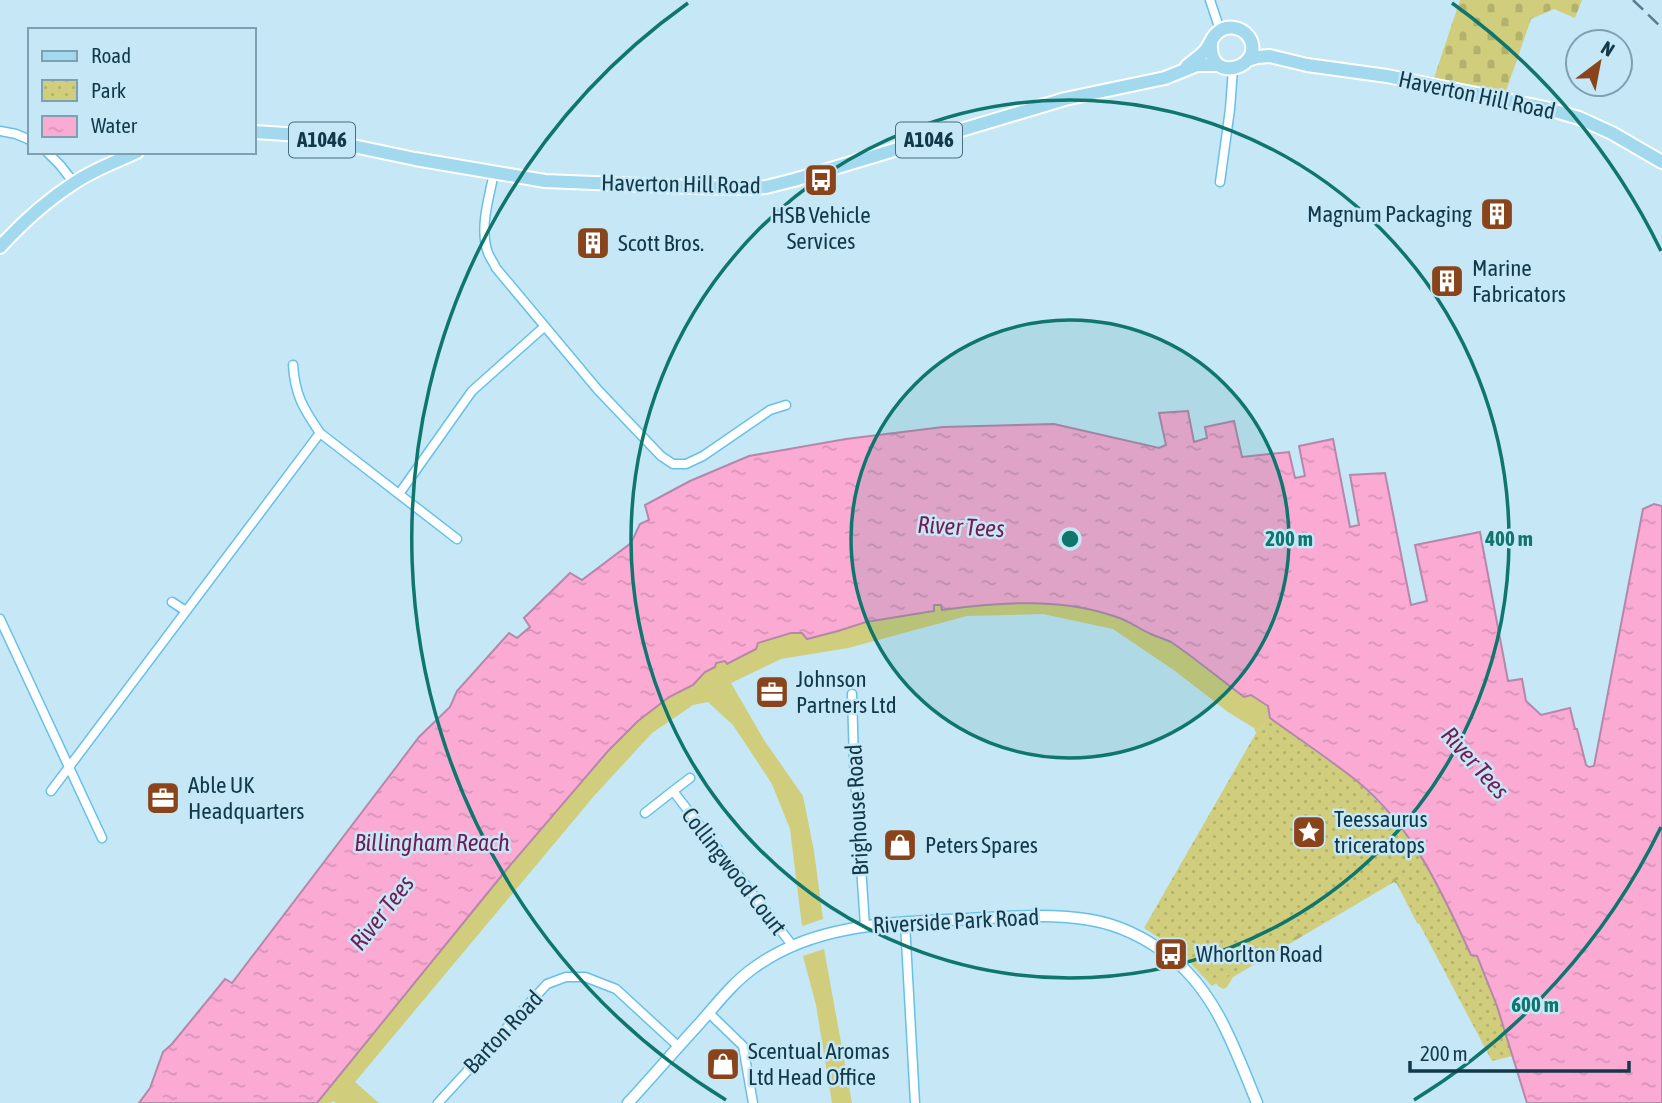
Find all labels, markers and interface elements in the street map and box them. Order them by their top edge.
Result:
legend [28,28,256,154]
north arrow [1564,28,1634,98]
text: N [1597,36,1619,61]
text: Road [91,43,131,67]
street label: Haverton Hill Road [1396,66,1558,124]
text: Park [91,78,126,102]
text: Water [91,113,138,137]
road number: A1046 [289,122,355,158]
road number: A1046 [896,122,962,158]
bus stop icon: HSB Vehicle Services [802,161,840,199]
street label: Haverton Hill Road [601,170,761,198]
building icon: Magnum Packaging [1478,195,1516,233]
place label: Magnum Packaging [1307,201,1472,227]
place label: HSB Vehicle Services [771,202,871,254]
building icon: Scott Bros. [574,224,612,262]
place label: Scott Bros. [618,230,704,256]
place label: Marine Fabricators [1472,255,1566,307]
building icon: Marine Fabricators [1428,262,1466,300]
water label: River Tees [917,511,1005,542]
text: 200 m [1265,526,1313,550]
text: 400 m [1484,526,1533,550]
centre of rings [1058,527,1082,551]
place label: Johnson Partners Ltd [796,666,897,718]
office icon: Johnson Partners Ltd [753,673,791,711]
water label: River Tees [1436,721,1515,804]
street label: Brighouse Road [841,744,873,876]
place label: Able UK Headquarters [188,772,304,824]
office icon: Able UK Headquarters [144,779,182,817]
street label: Collingwood Court [676,802,792,940]
place label: Teessaurus triceratops [1334,806,1428,858]
place icon: Teessaurus triceratops [1290,813,1328,851]
shop icon: Peters Spares [881,826,919,864]
water label: Billingham Reach [354,829,510,856]
place label: Peters Spares [925,832,1038,858]
water label: River Tees [344,870,419,955]
street label: Riverside Park Road [872,904,1040,938]
bus stop icon: Whorlton Road [1152,935,1190,973]
place label: Whorlton Road [1196,941,1323,967]
street label: Barton Road [458,985,548,1079]
text: 600 m [1511,992,1559,1016]
scale bar [1410,1030,1629,1074]
place label: Scentual Aromas Ltd Head Office [748,1038,890,1090]
text: 200 m [1420,1041,1468,1065]
shop icon: Scentual Aromas Ltd Head Office [704,1045,742,1083]

